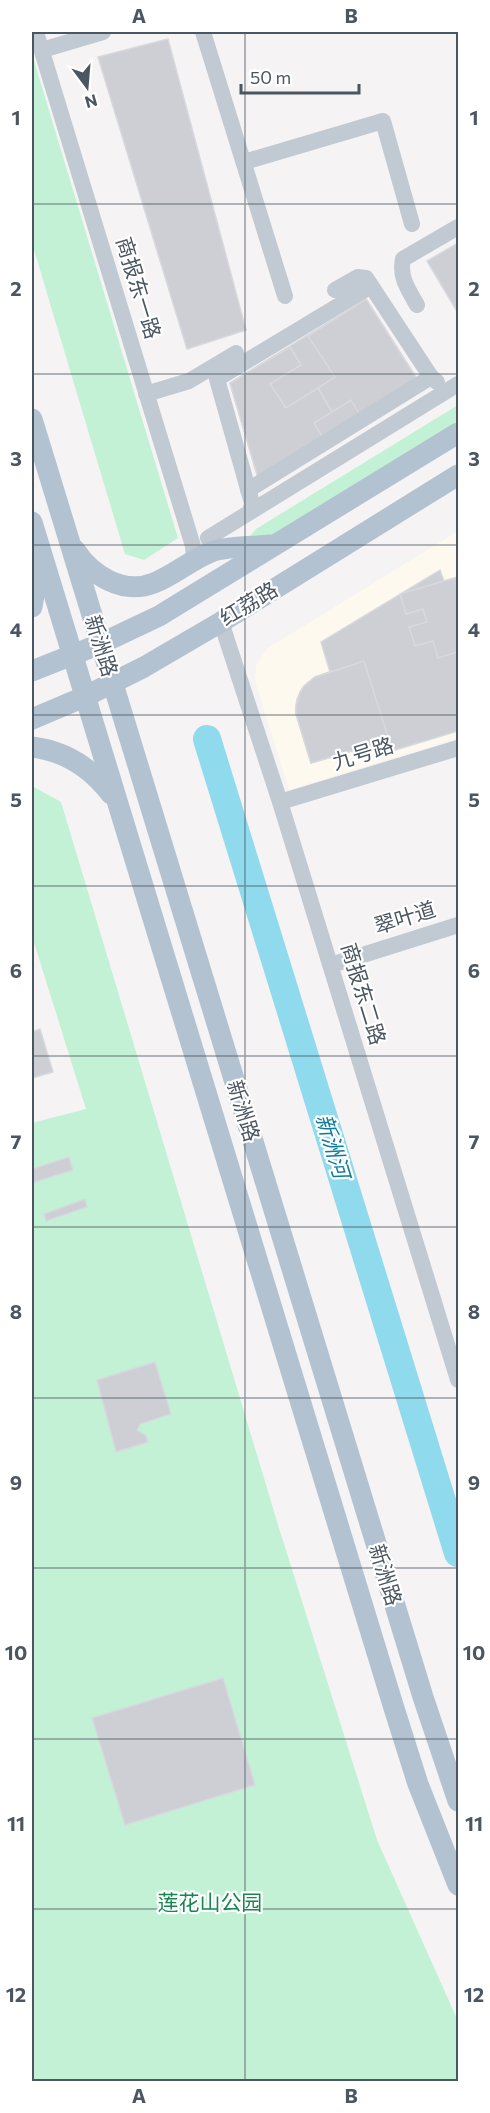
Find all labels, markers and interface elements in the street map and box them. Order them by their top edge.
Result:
text: A [132,3,146,27]
text: B [344,3,358,27]
north arrow [57,57,117,117]
scale bar [241,57,360,95]
text: 50 m [250,66,291,88]
text: N [83,91,100,113]
text: 1 [11,105,21,129]
text: 1 [469,105,479,129]
street label: 商报东一路 [112,234,167,341]
text: 2 [10,276,22,300]
text: 2 [468,276,480,300]
text: 3 [10,446,22,470]
text: 3 [468,446,480,470]
street label: 红荔路 [215,576,282,630]
street label: 新洲路 [81,612,124,679]
text: 4 [10,617,22,641]
text: 4 [468,617,480,641]
street label: 九号路 [329,731,396,774]
text: 5 [10,787,22,811]
text: 5 [468,787,480,811]
street label: 翠叶道 [371,895,438,938]
street label: 商报东二路 [337,940,392,1047]
text: 6 [10,958,22,982]
text: 6 [468,958,480,982]
street label: 新洲路 [223,1077,266,1144]
water label: 新洲河 [311,1110,357,1185]
text: 7 [11,1129,22,1153]
text: 7 [469,1129,480,1153]
text: 8 [10,1299,22,1323]
text: 8 [468,1299,480,1323]
text: 9 [10,1470,22,1494]
text: 9 [468,1470,480,1494]
street label: 新洲路 [365,1541,408,1608]
text: 10 [5,1640,27,1664]
text: 10 [463,1640,485,1664]
text: 11 [7,1811,25,1835]
text: 11 [465,1811,483,1835]
park label: 莲花山公园 [158,1889,263,1914]
text: 12 [6,1982,26,2006]
text: 12 [464,1982,484,2006]
text: A [132,2083,146,2107]
text: B [344,2083,358,2107]

